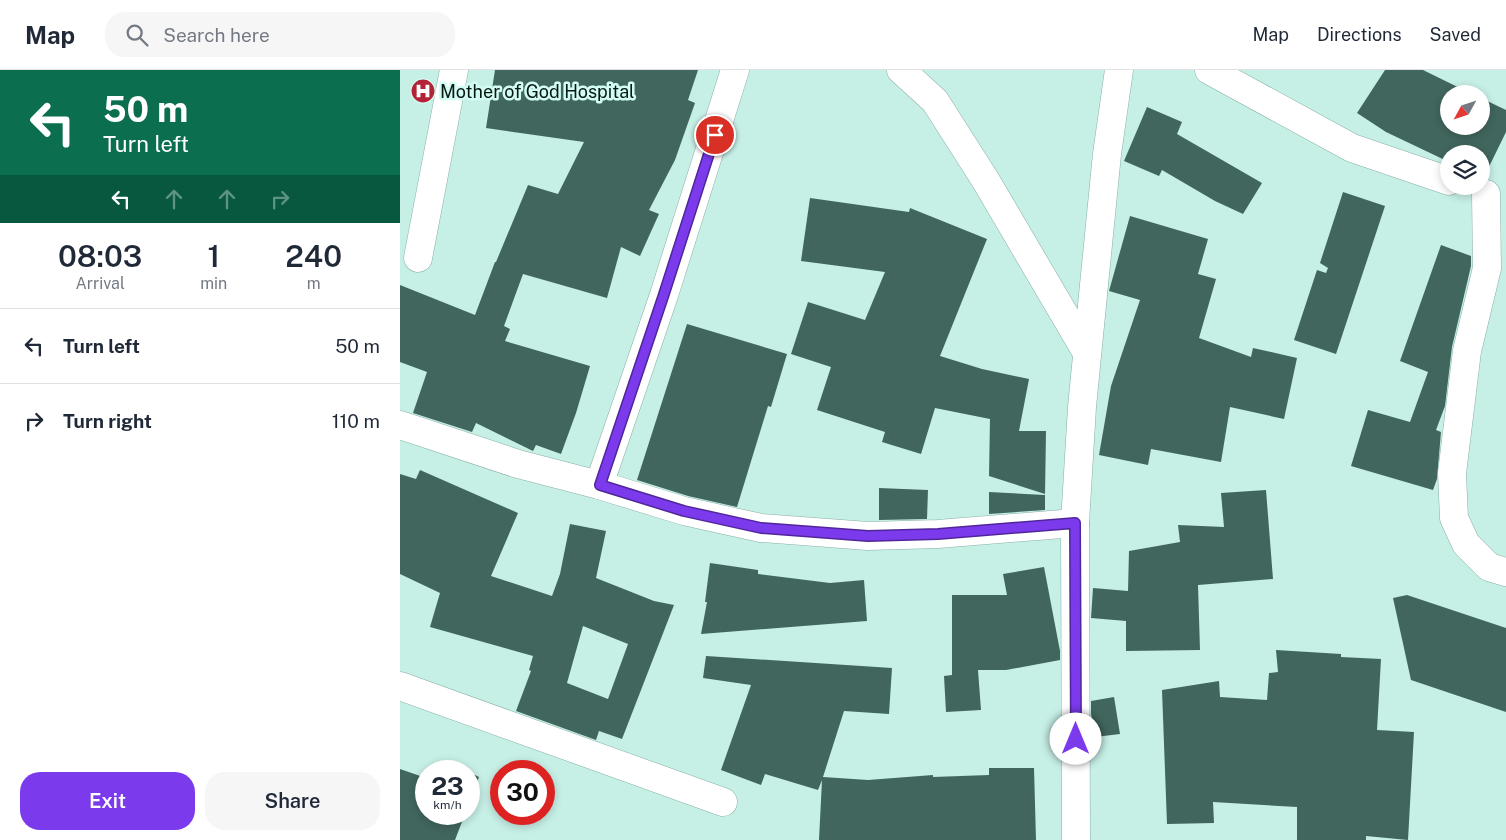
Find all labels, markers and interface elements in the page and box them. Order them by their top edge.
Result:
search box [105,12,455,57]
text: Map [25,21,75,49]
icon: search [123,21,151,49]
text: Search here [163,24,270,46]
text: Map [1252,24,1289,45]
text: Directions [1317,24,1402,45]
text: Saved [1430,24,1481,45]
hospital icon: Mother of God Hospital [410,78,436,104]
place label: Mother of God Hospital [440,81,635,102]
north arrow [1440,85,1490,135]
map controls [1440,85,1490,195]
text: 50 m [103,89,188,130]
icon: left [20,90,85,155]
pin [694,114,736,156]
icon: arrive [701,121,729,149]
text: Turn left [103,131,189,157]
button: layers [1440,145,1490,195]
icon: left [107,185,135,213]
icon: ahead [160,185,188,213]
icon: ahead [213,185,241,213]
icon: right [266,185,294,213]
text: 08:03 [58,238,142,274]
text: 1 [207,238,220,274]
text: 240 [285,238,342,274]
text: Arrival [75,274,125,293]
text: min [200,274,227,293]
text: m [307,274,321,293]
icon: left [20,332,48,360]
text: Turn left [63,335,140,357]
text: 50 m [335,335,380,357]
icon: right [20,407,48,435]
text: Turn right [63,410,152,432]
text: 110 m [332,410,380,432]
position arrow [1049,712,1101,764]
speed limit sign: 30 [490,760,555,825]
text: 23 [431,771,464,801]
button: Exit [20,772,195,830]
button: Share [205,772,380,830]
text: km/h [433,798,462,812]

